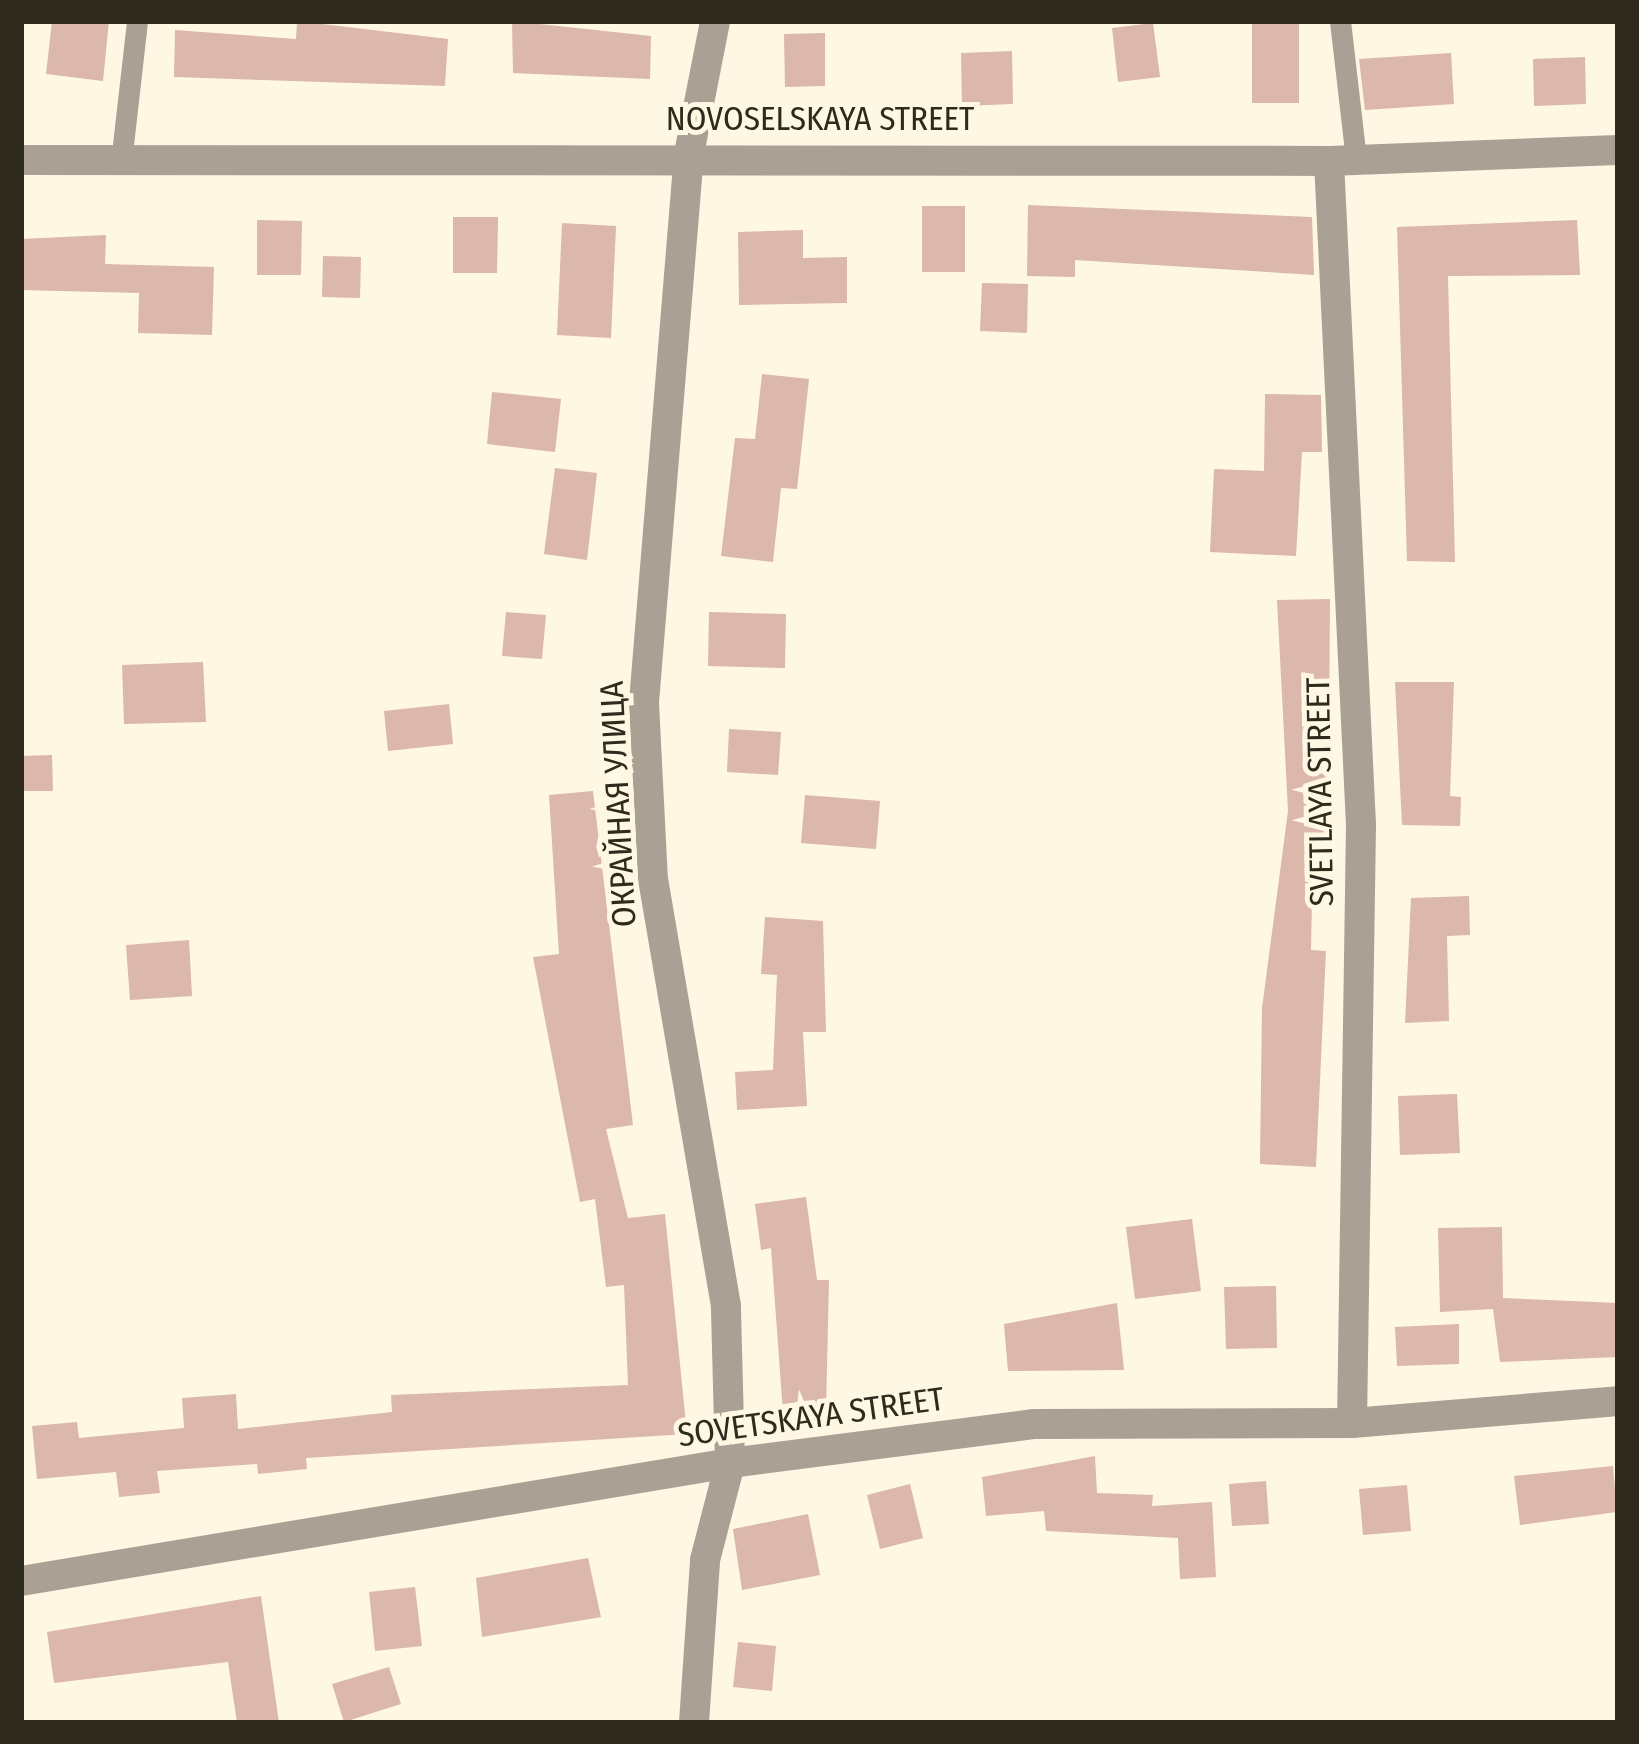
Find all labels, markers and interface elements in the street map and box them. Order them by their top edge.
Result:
street label: NOVOSELSKAYA STREET [666,100,974,140]
street label: SVETLAYA STREET [1299,677,1343,907]
street label: ОКРАЙНАЯ УЛИЦА [593,680,645,928]
street label: SOVETSKAYA STREET [675,1380,947,1456]

